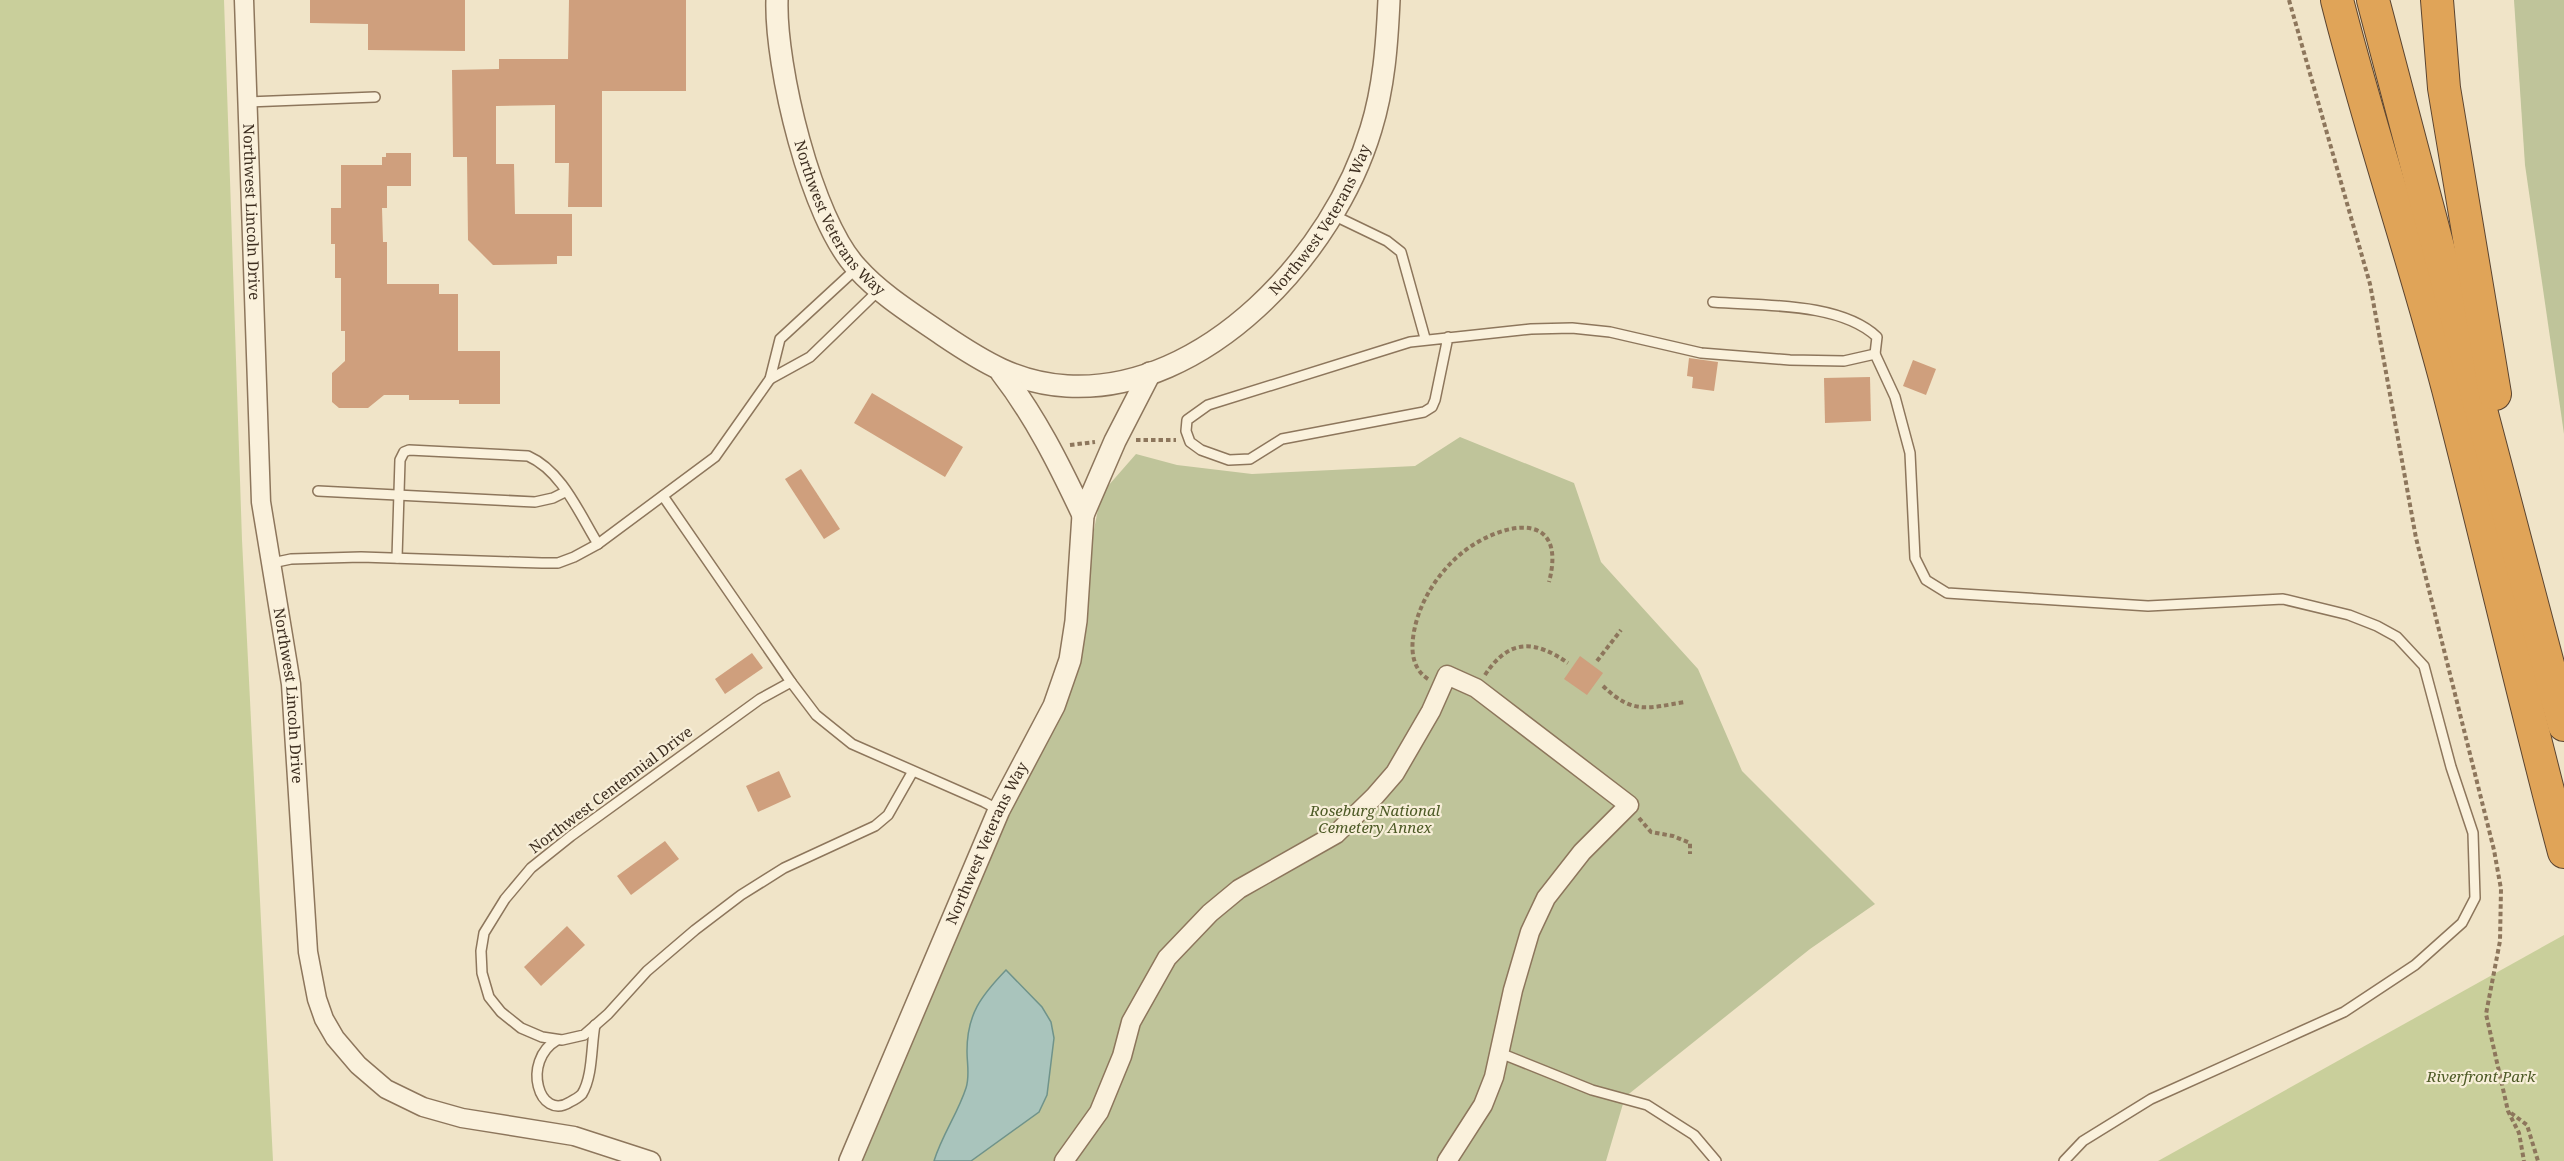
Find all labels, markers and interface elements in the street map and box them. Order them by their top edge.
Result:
street label: Northwest Lincoln Drive [239,123,265,300]
street label: Northwest Veterans Way [790,138,890,299]
street label: Northwest Veterans Way [1264,141,1374,299]
street label: Northwest Lincoln Drive [270,606,308,784]
street label: Northwest Centennial Drive [525,721,696,857]
street label: Northwest Veterans Way [941,758,1032,927]
park label: Roseburg National Cemetery Annex [1309,800,1441,837]
park label: Riverfront Park [2425,1066,2536,1086]

